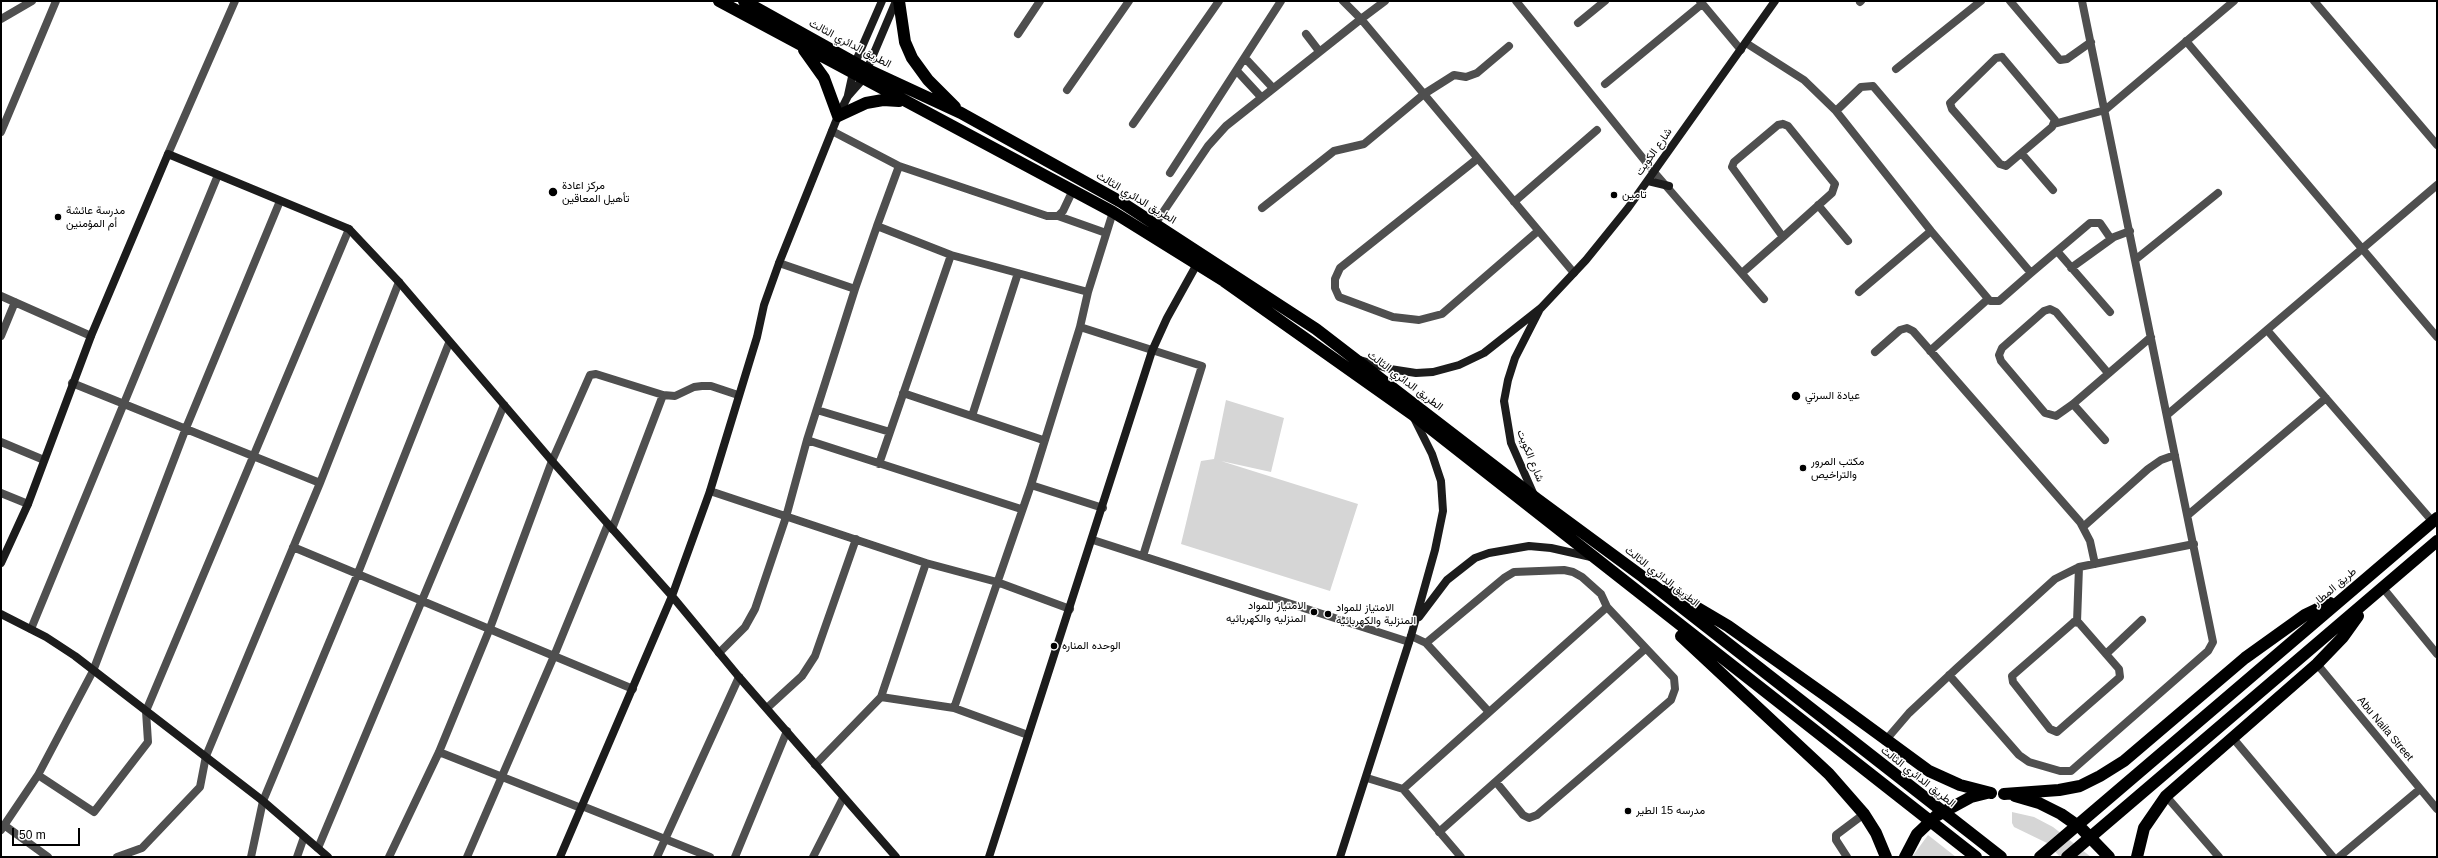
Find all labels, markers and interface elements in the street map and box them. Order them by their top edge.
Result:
street label: الطريق الدائري الثالث [807,17,893,71]
street label: شارع الكويت [1633,126,1675,178]
street label: الطريق الدائري الثالث [1094,169,1178,227]
place label: مركز اعادة تأهيل المعاقين [562,179,629,205]
marker: مركز اعادة تأهيل المعاقين [547,186,559,198]
place label: تامين [1622,188,1647,202]
marker: تامين [1609,190,1619,200]
place label: مدرسة عائشة أم المؤمنين [66,204,125,230]
marker: مدرسة عائشة أم المؤمنين [53,212,63,222]
street label: الطريق الدائري الثالث [1365,348,1445,414]
place label: عيادة السرتي [1805,389,1860,403]
marker: عيادة السرتي [1790,390,1802,402]
street label: شارع الكويت [1514,428,1546,484]
place label: مكتب المرور والتراخيص [1811,455,1864,481]
marker: مكتب المرور والتراخيص [1798,463,1808,473]
street label: الطريق الدائري الثالث [1622,544,1702,610]
street label: طريق المطار [2311,565,2359,609]
place label: الامتياز للمواد المنزليه والكهربائيه [1226,599,1306,625]
place label: الامتياز للمواد المنزلية والكهربائية [1336,601,1416,627]
marker: الامتياز للمواد المنزليه والكهربائيه [1309,607,1319,617]
marker: الامتياز للمواد المنزلية والكهربائية [1323,609,1333,619]
place label: الوحده المناره [1062,639,1121,653]
marker: الوحده المناره [1049,641,1059,651]
street label: Abu Naila Street [2354,694,2416,764]
street label: الطريق الدائري الثالث [1878,744,1958,810]
place label: مدرسه 15 الطير [1636,804,1705,818]
marker: مدرسه 15 الطير [1623,806,1633,816]
scale bar [14,820,82,846]
text: 50 m [19,828,46,842]

